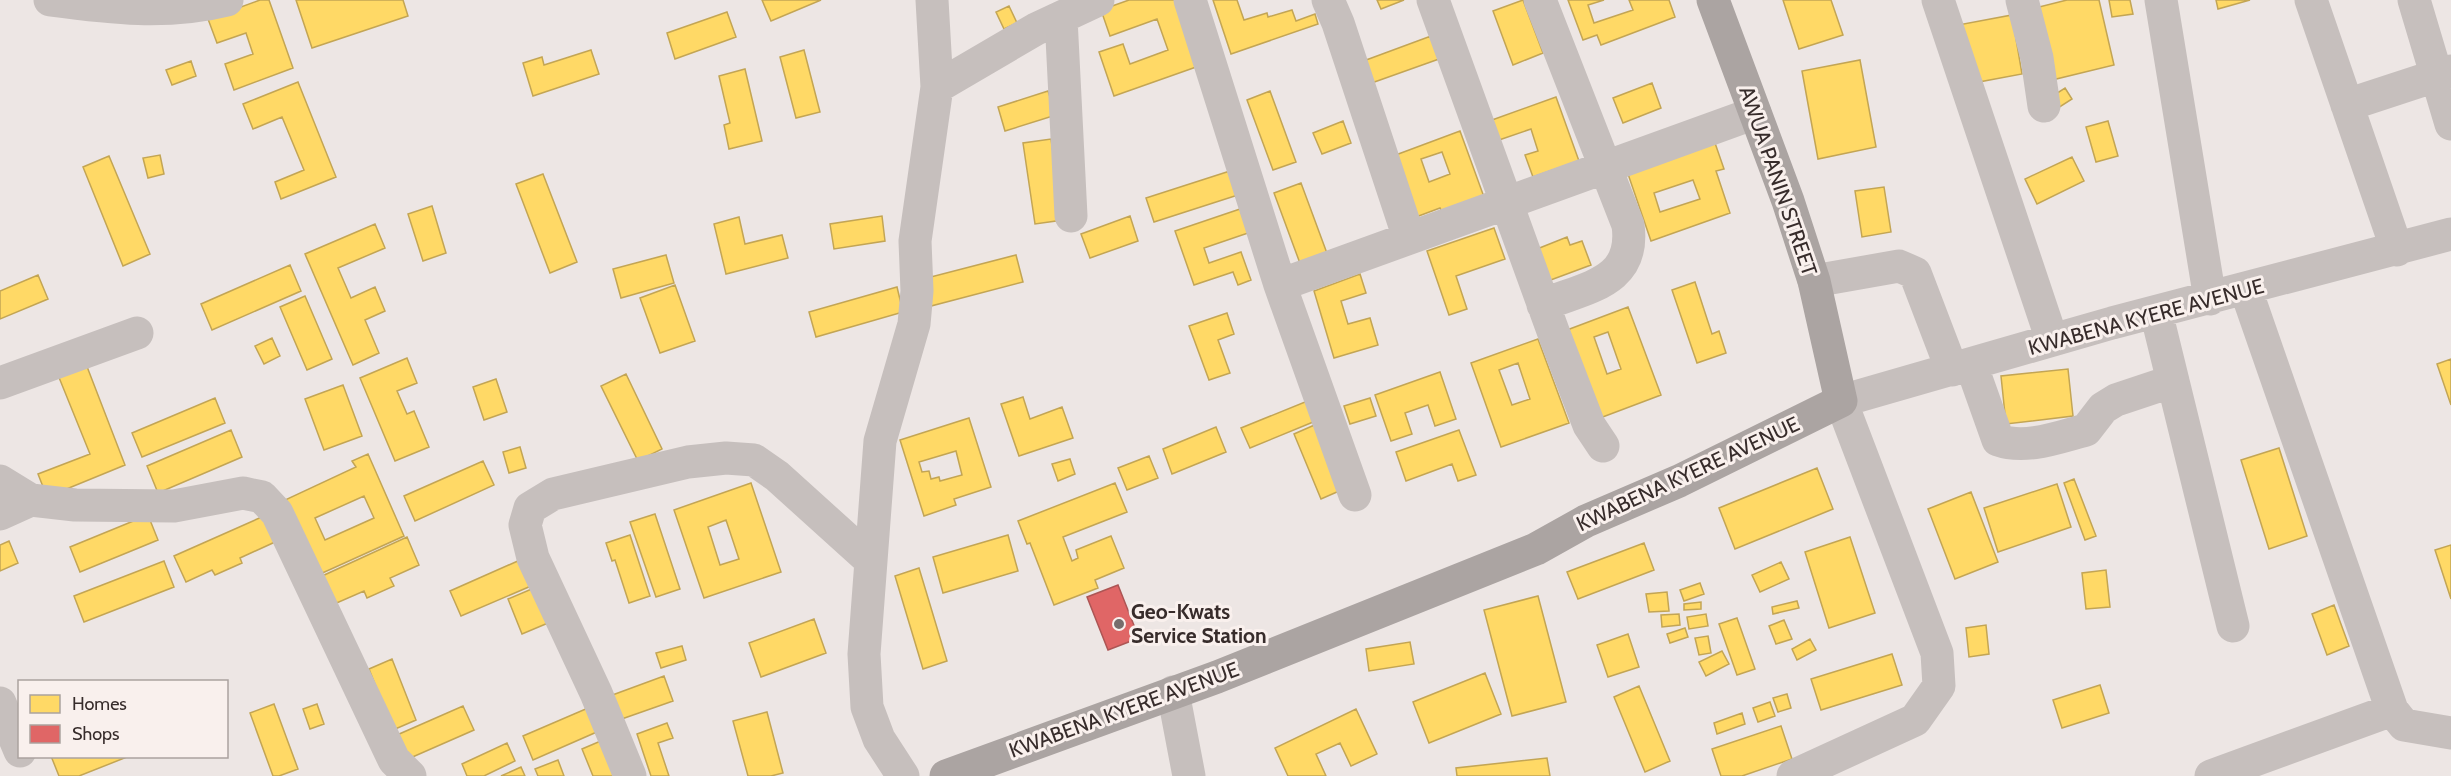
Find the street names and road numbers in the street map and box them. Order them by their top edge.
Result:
street label: AWUA PANIN STREET [1734,83,1823,279]
street label: KWABENA KYERE AVENUE [2025,273,2266,360]
street label: KWABENA KYERE AVENUE [1572,411,1803,536]
street label: KWABENA KYERE AVENUE [1005,656,1242,763]

